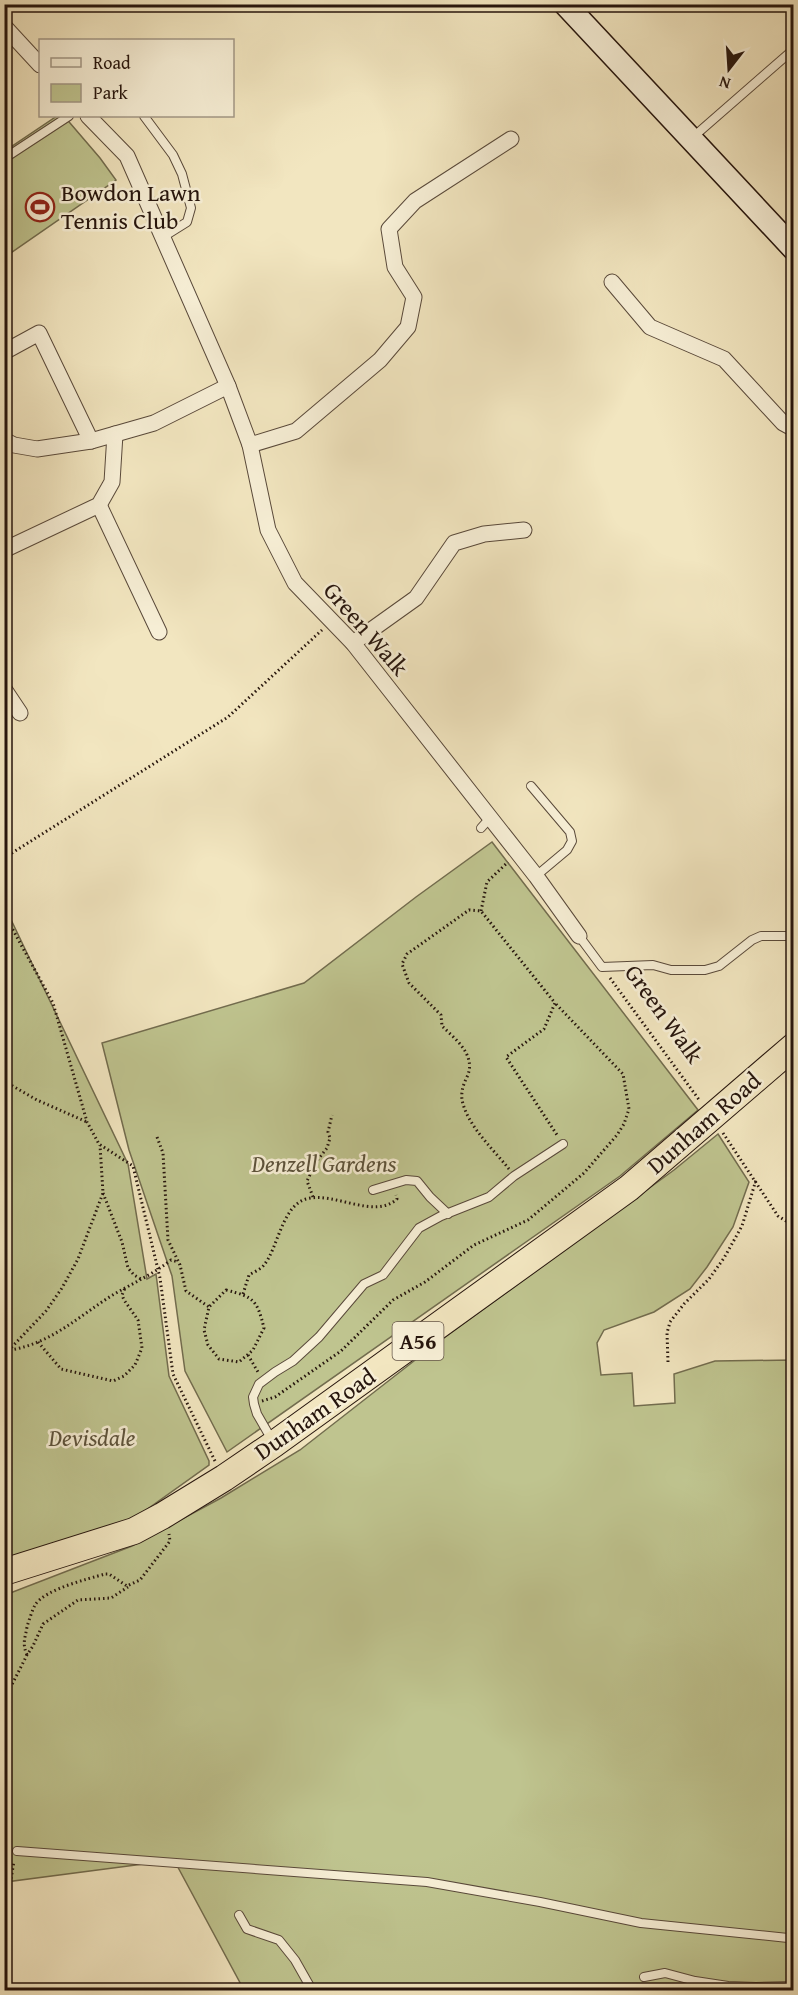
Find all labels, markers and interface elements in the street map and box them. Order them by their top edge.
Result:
legend [39,39,234,117]
north arrow [699,39,759,99]
text: Road [93,49,131,76]
text: N [716,70,733,96]
text: Park [93,79,129,106]
place label: Bowdon Lawn Tennis Club [61,175,201,238]
sports icon: Bowdon Lawn Tennis Club [24,191,56,223]
street label: Green Walk [316,574,418,684]
street label: Green Walk [617,957,713,1071]
street label: Dunham Road [639,1063,768,1182]
park label: Denzell Gardens [251,1146,397,1181]
road number: A56 [392,1322,444,1360]
street label: Dunham Road [247,1359,383,1468]
park label: Devisdale [48,1420,136,1455]

